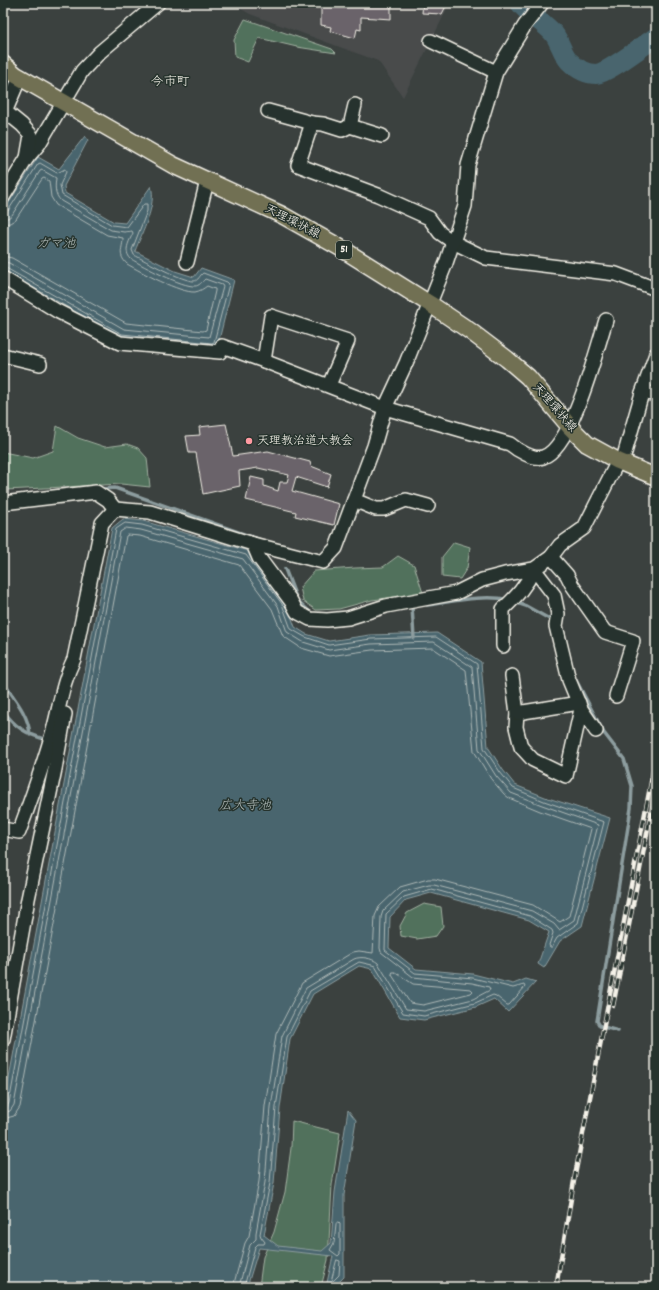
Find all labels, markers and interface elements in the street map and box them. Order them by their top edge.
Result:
district label: 今市町 [150,73,190,92]
street label: 天理環状線 [261,201,323,243]
water label: ガマ池 [36,235,76,254]
road number: 51 [336,241,352,259]
street label: 天理環状線 [528,380,580,436]
place label: 天理教治道大教会 [257,433,353,450]
marker: 天理教治道大教会 [244,436,254,446]
water label: 広大寺池 [219,797,272,816]

